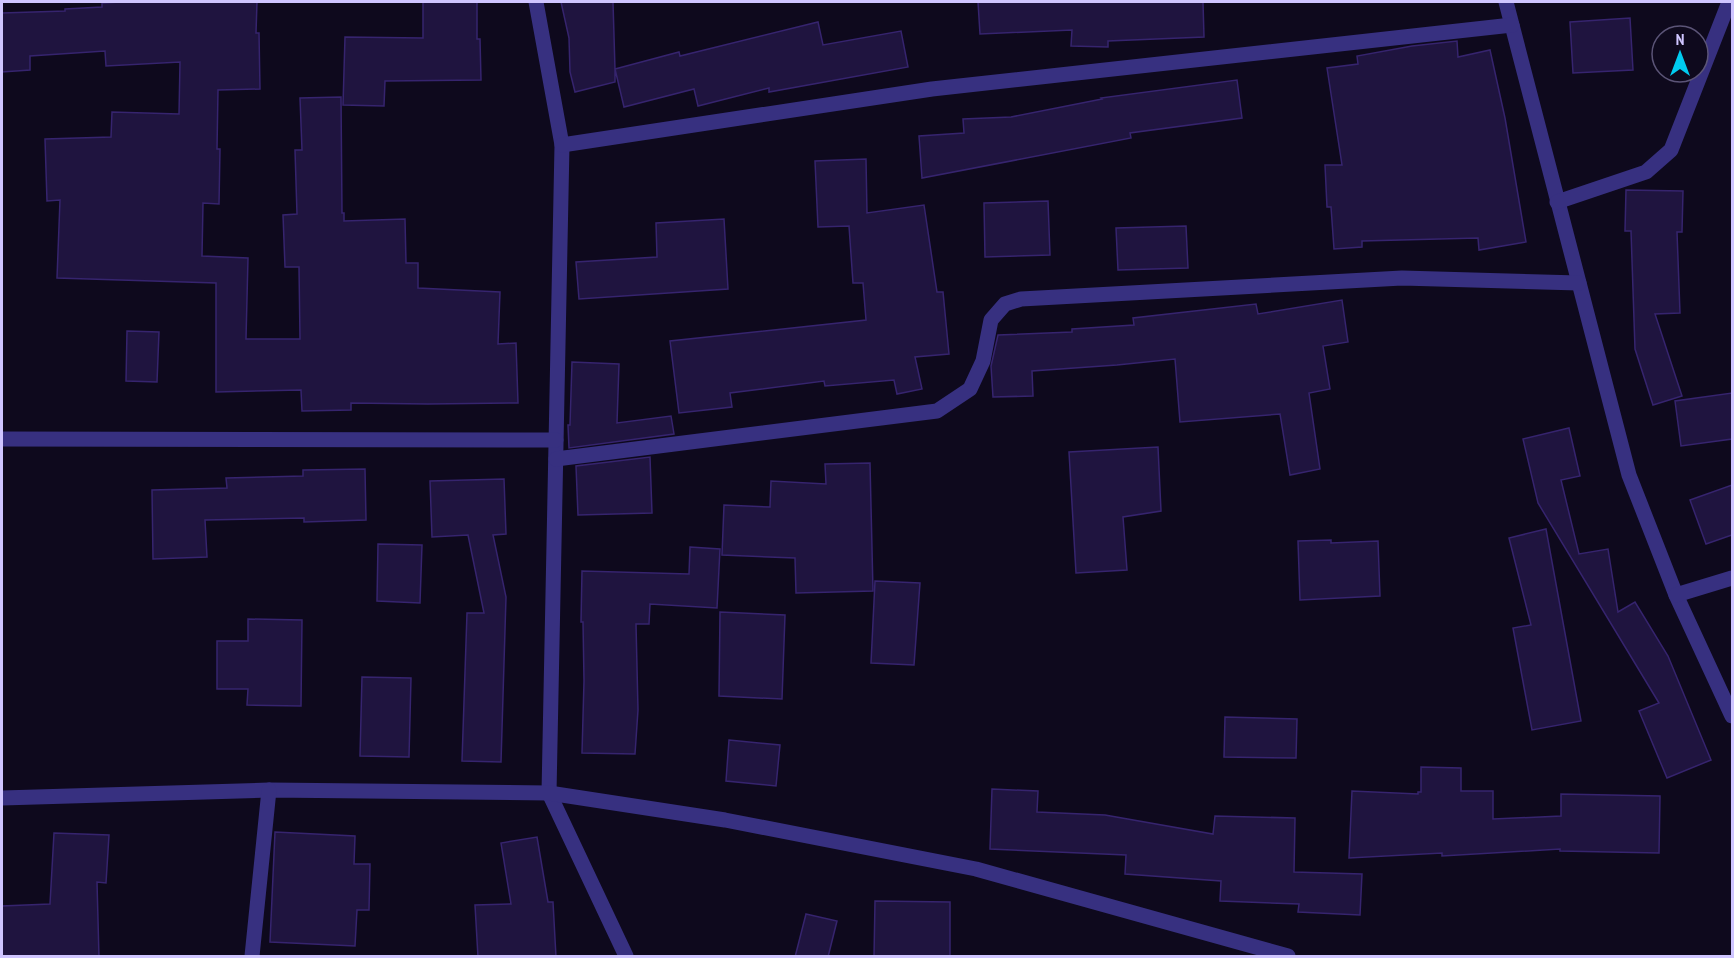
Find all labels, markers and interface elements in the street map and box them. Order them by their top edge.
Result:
north arrow [1650,24,1710,84]
text: N [1676,29,1684,49]

